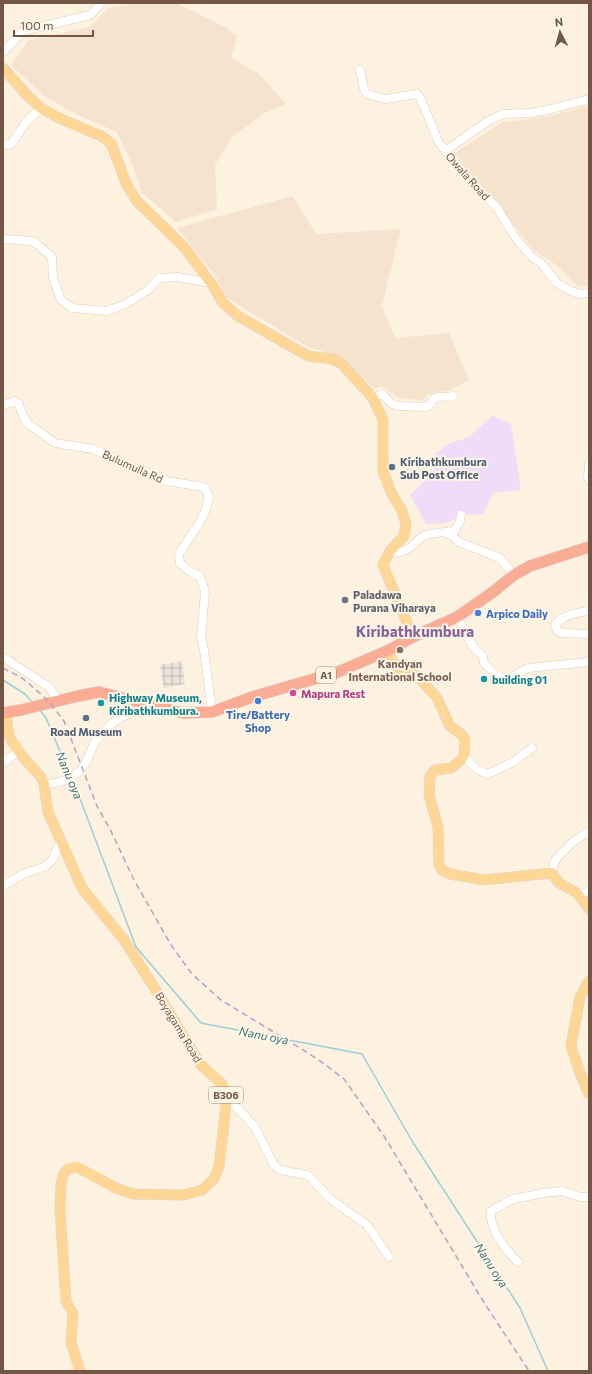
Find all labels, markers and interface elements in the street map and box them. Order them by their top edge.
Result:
scale bar [14,12,93,38]
north arrow [540,12,580,52]
text: N [554,15,564,28]
text: 100 m [20,18,54,32]
street label: Owala Road [443,149,493,203]
street label: Bulumulla Rd [101,447,165,485]
place label: Kiribathkumbura Sub Post Office [400,455,487,481]
marker: Kiribathkumbura Sub Post Office [387,462,397,472]
place label: Paladawa Purana Viharaya [353,588,436,614]
marker: Paladawa Purana Viharaya [340,595,350,605]
place label: Arpico Daily [486,607,548,620]
marker: Arpico Daily [473,608,483,618]
district label: Kiribathkumbura [356,622,474,640]
marker: Kandyan International School [395,645,405,655]
place label: Kandyan International School [349,657,451,683]
road number: A1 [316,667,336,683]
place label: building 01 [492,673,547,686]
marker: building 01 [479,674,489,684]
place label: Mapura Rest [301,687,365,700]
marker: Mapura Rest [288,688,298,698]
place label: Highway Museum, Kiribathkumbura. [109,691,202,717]
marker: Tire/Battery Shop [253,696,263,706]
marker: Highway Museum, Kiribathkumbura. [96,698,106,708]
place label: Tire/Battery Shop [226,708,290,734]
marker: Road Museum [81,713,91,723]
place label: Road Museum [50,725,122,738]
water label: Nanu oya [54,749,86,801]
street label: Boyagama Road [153,990,205,1064]
water label: Nanu oya [238,1023,290,1047]
road number: B306 [209,1087,243,1103]
water label: Nanu oya [472,1240,512,1290]

